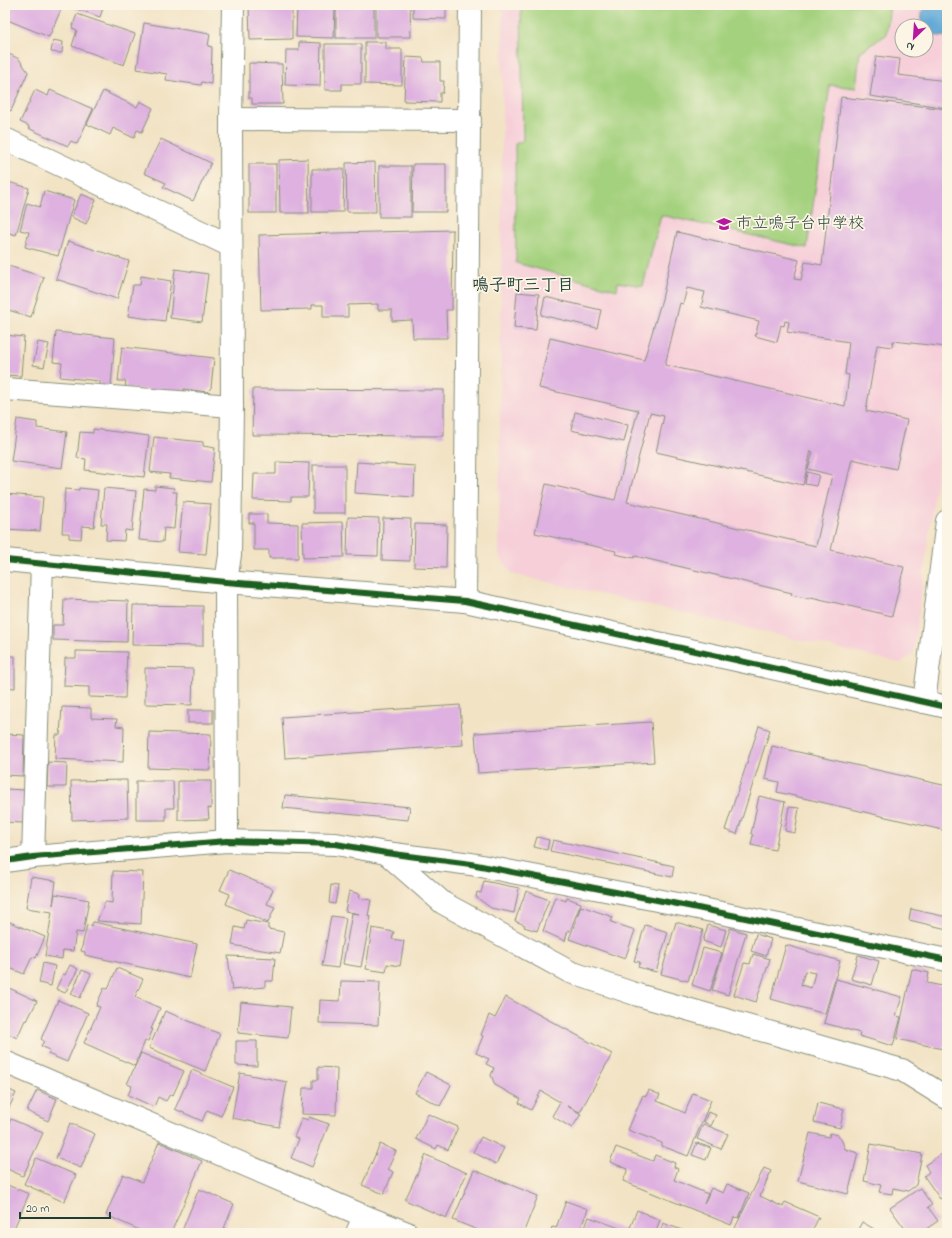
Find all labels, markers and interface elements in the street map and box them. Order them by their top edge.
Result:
north arrow [894,18,934,58]
text: N [903,37,917,55]
place label: 市立鳴子台中学校 [736,212,864,236]
school or university icon: 市立鳴子台中学校 [715,215,733,233]
district label: 鳴子町三丁目 [472,273,574,298]
scale bar [20,1194,110,1220]
text: 20 m [26,1200,49,1218]

